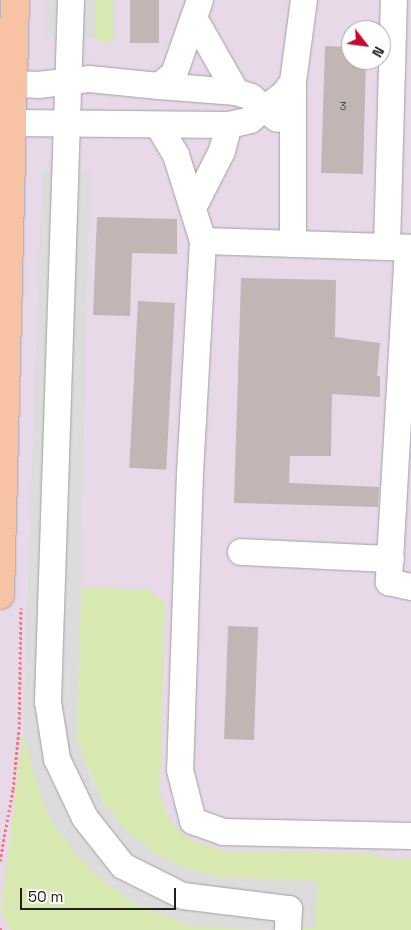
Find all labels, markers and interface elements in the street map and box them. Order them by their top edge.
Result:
north arrow [341,20,391,70]
text: N [368,43,388,61]
house number: 3 [340,99,346,113]
scale bar [22,878,179,910]
text: 50 m [28,887,63,906]

